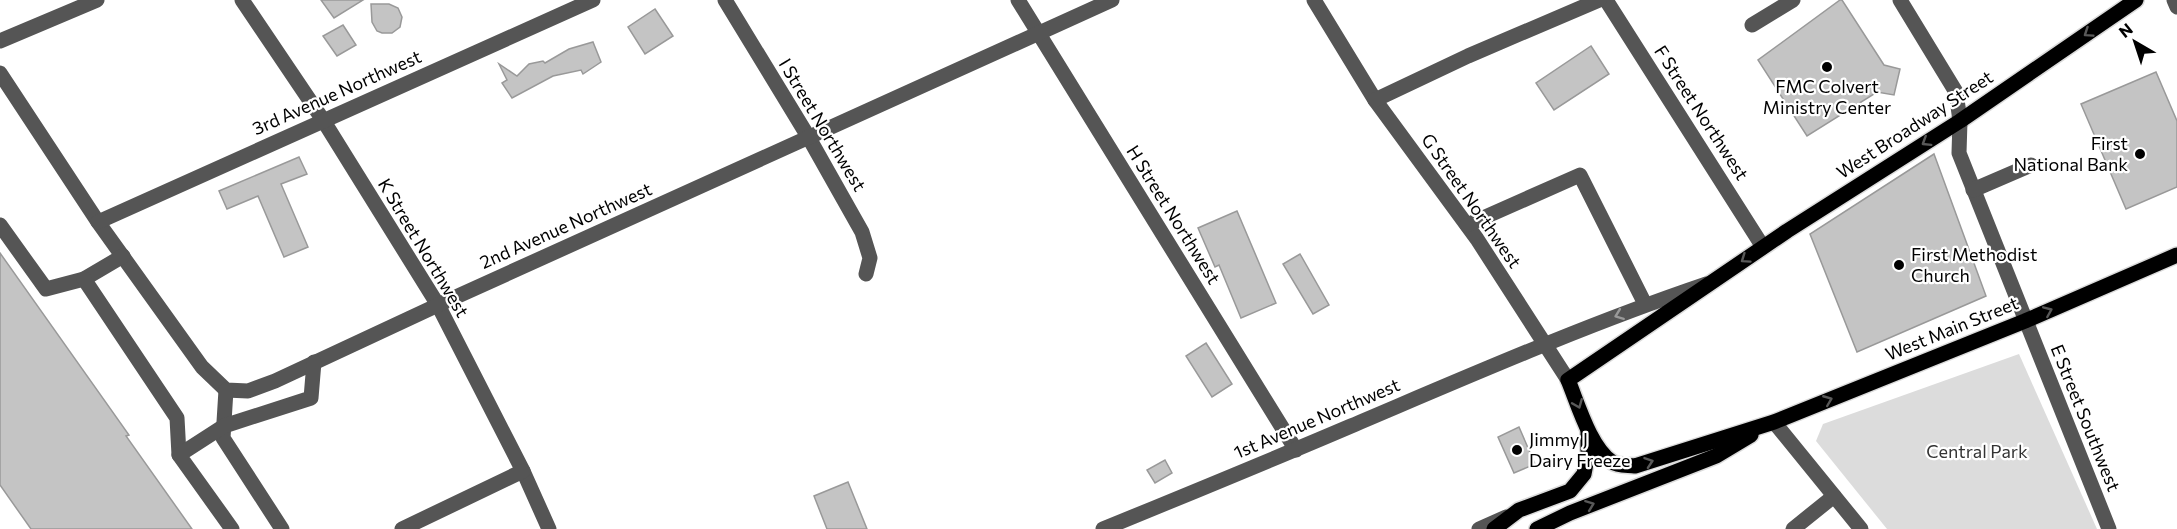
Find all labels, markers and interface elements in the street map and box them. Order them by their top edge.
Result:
north arrow [2105,12,2165,72]
text: N [2115,19,2136,41]
one-way arrow [2084,26,2095,37]
street label: F Street Northwest [1650,41,1754,184]
street label: 3rd Avenue Northwest [249,45,424,139]
street label: I Street Northwest [775,54,871,195]
marker: FMC Colvert Ministry Center [1820,60,1834,74]
street label: West Broadway Street [1832,65,1997,183]
place label: FMC Colvert Ministry Center [1763,75,1891,118]
street label: G Street Northwest [1417,129,1526,272]
place label: First National Bank [2013,132,2128,175]
one-way arrow [1922,135,1933,146]
street label: H Street Northwest [1122,141,1225,288]
marker: First National Bank [2133,147,2147,161]
street label: K Street Northwest [374,174,474,321]
street label: 2nd Avenue Northwest [476,177,655,273]
place label: First Methodist Church [1911,243,2037,286]
one-way arrow [1741,252,1752,263]
marker: First Methodist Church [1892,258,1906,272]
street label: West Main Street [1882,291,2021,365]
one-way arrow [2041,306,2052,318]
one-way arrow [1614,307,1624,320]
street label: E Street Southwest [2046,341,2125,494]
street label: 1st Avenue Northwest [1230,373,1403,463]
one-way arrow [1822,395,1833,407]
one-way arrow [1571,398,1583,409]
place label: Jimmy J Dairy Freeze [1529,428,1631,471]
park label: Central Park [1926,440,2028,462]
marker: Jimmy J Dairy Freeze [1510,443,1524,457]
one-way arrow [1643,456,1654,469]
one-way arrow [1584,500,1595,512]

